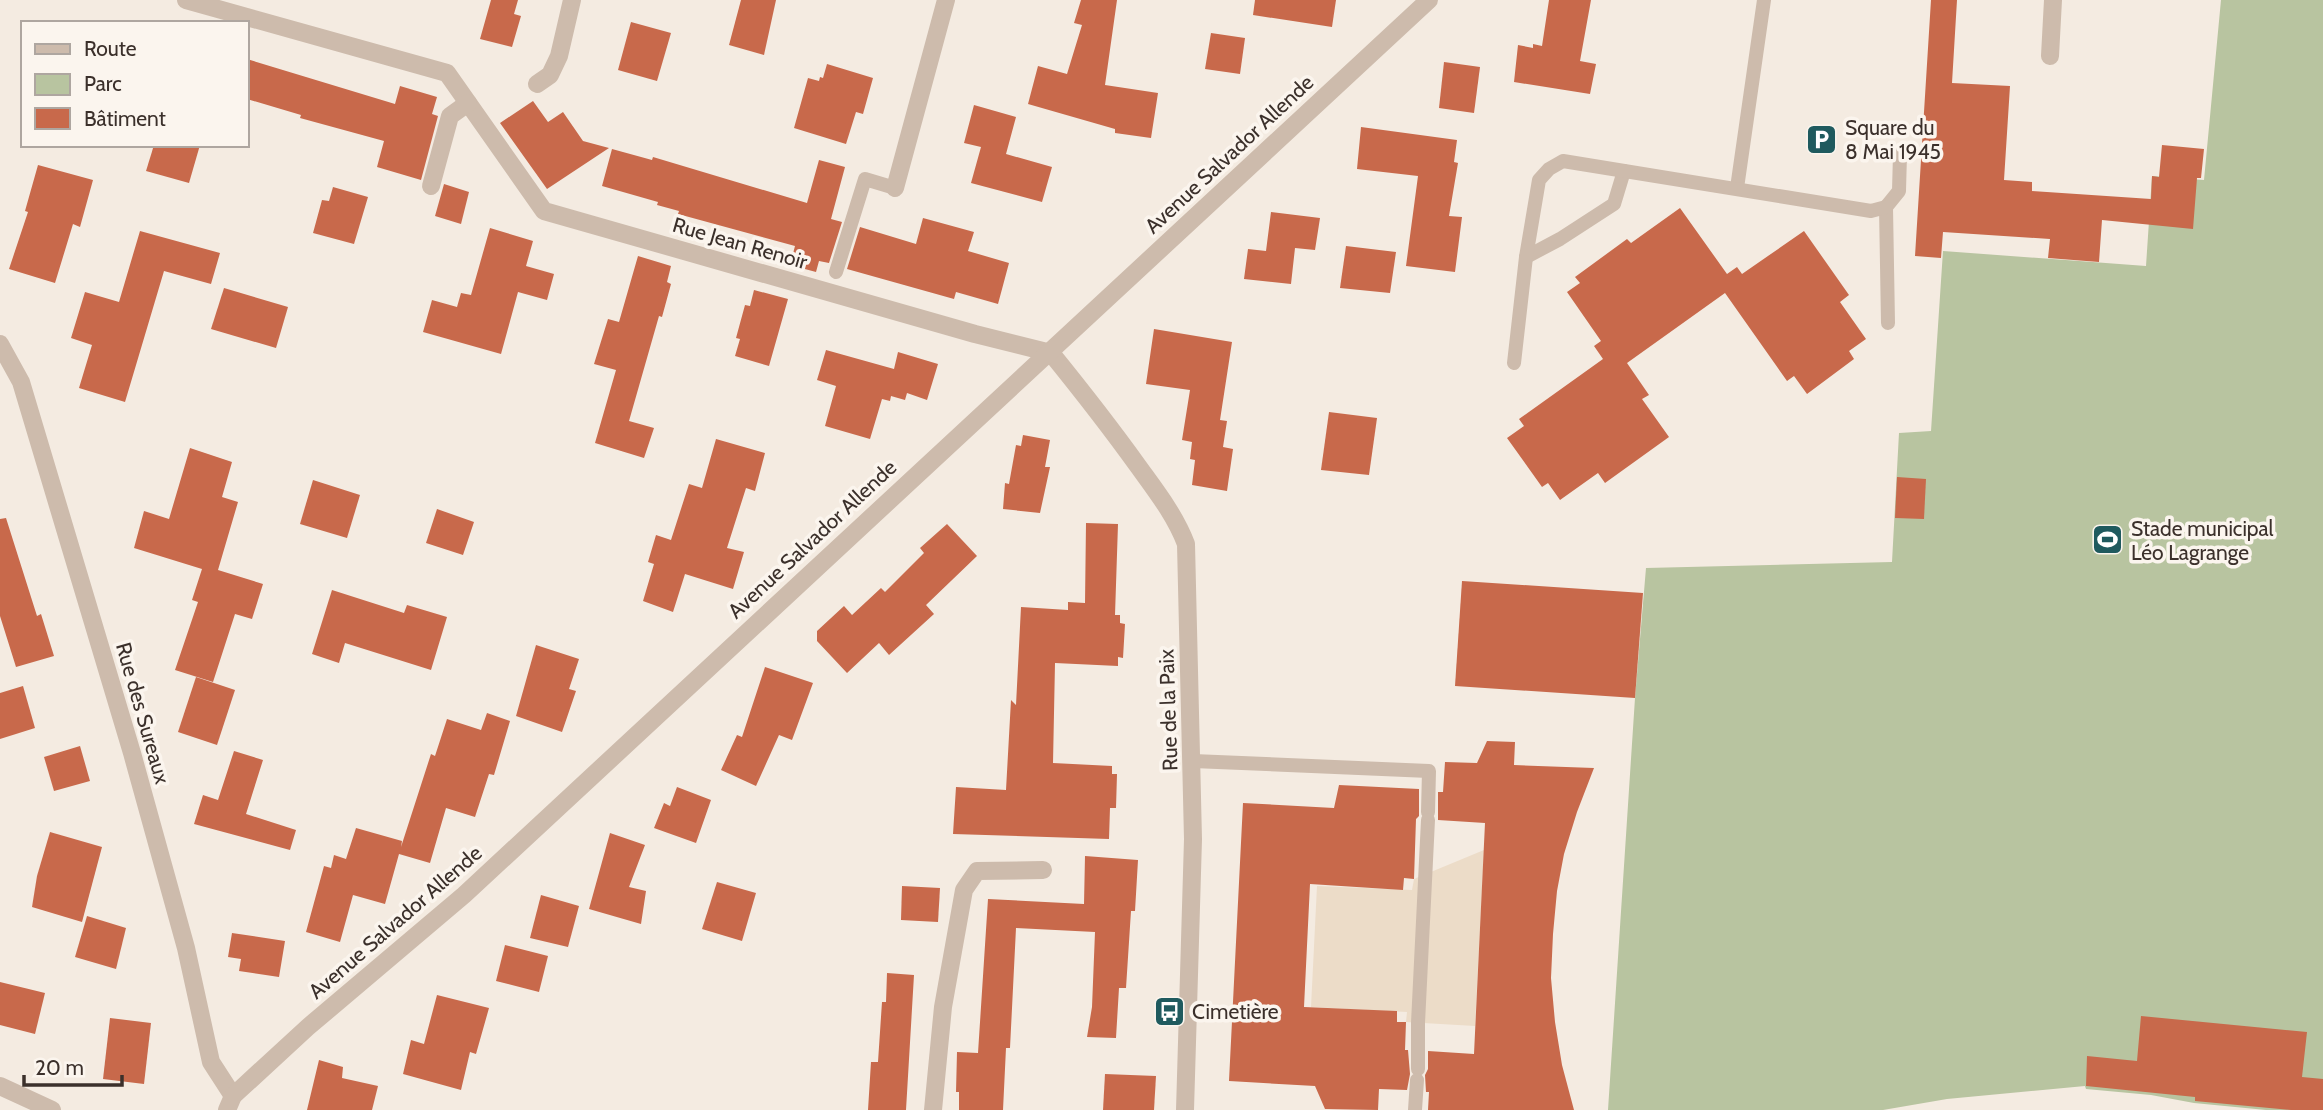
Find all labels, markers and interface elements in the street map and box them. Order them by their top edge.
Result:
legend [21,21,248,147]
text: Route [84,36,137,61]
street label: Avenue Salvador Allende [1140,69,1318,238]
text: Parc [84,71,122,96]
text: Bâtiment [84,106,166,131]
place label: Square du 8 Mai 1945 [1845,115,1941,164]
parking icon: Square du 8 Mai 1945 [1805,122,1839,156]
street label: Rue Jean Renoir [670,212,810,274]
street label: Avenue Salvador Allende [723,454,901,623]
place label: Stade municipal Léo Lagrange [2131,516,2274,565]
sports icon: Stade municipal Léo Lagrange [2091,523,2125,557]
street label: Rue des Sureaux [111,639,175,787]
street label: Rue de la Paix [1153,649,1183,771]
street label: Avenue Salvador Allende [303,840,487,1004]
bus stop icon: Cimetière [1152,994,1186,1028]
place label: Cimetière [1192,999,1279,1024]
scale bar [24,1044,122,1088]
text: 20 m [35,1055,84,1080]

